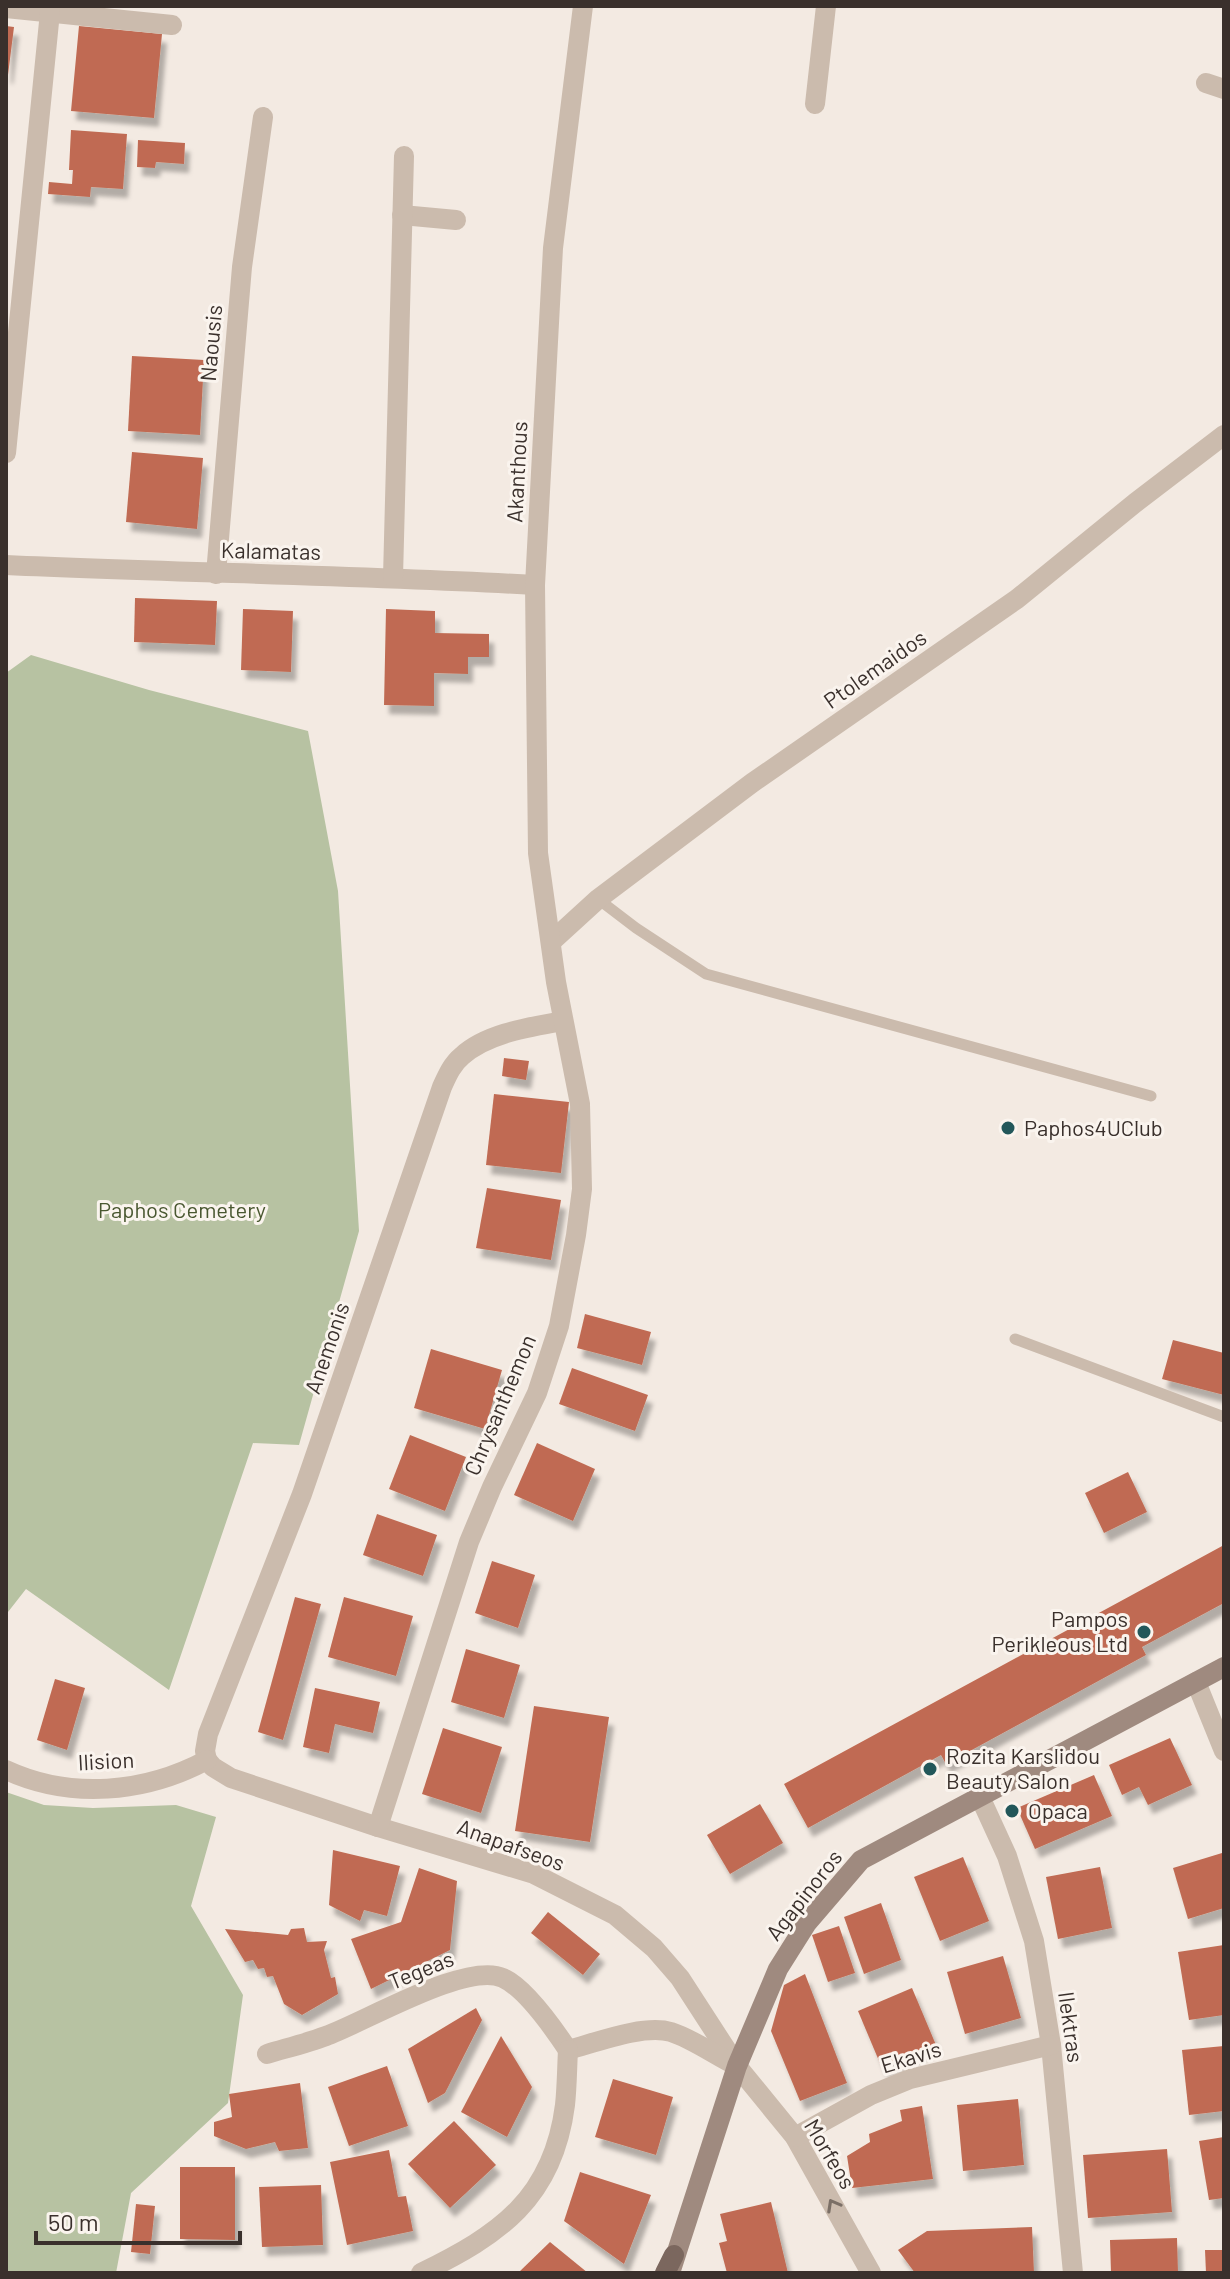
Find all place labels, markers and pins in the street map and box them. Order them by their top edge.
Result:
place label: Paphos4UClub [1024,1114,1163,1140]
marker: Paphos4UClub [999,1119,1017,1137]
place label: Pampos Perikleous Ltd [992,1605,1128,1656]
marker: Pampos Perikleous Ltd [1135,1623,1153,1641]
place label: Rozita Karslidou Beauty Salon [946,1742,1100,1793]
marker: Rozita Karslidou Beauty Salon [921,1760,939,1778]
place label: Opaca [1028,1797,1088,1823]
marker: Opaca [1003,1802,1021,1820]

